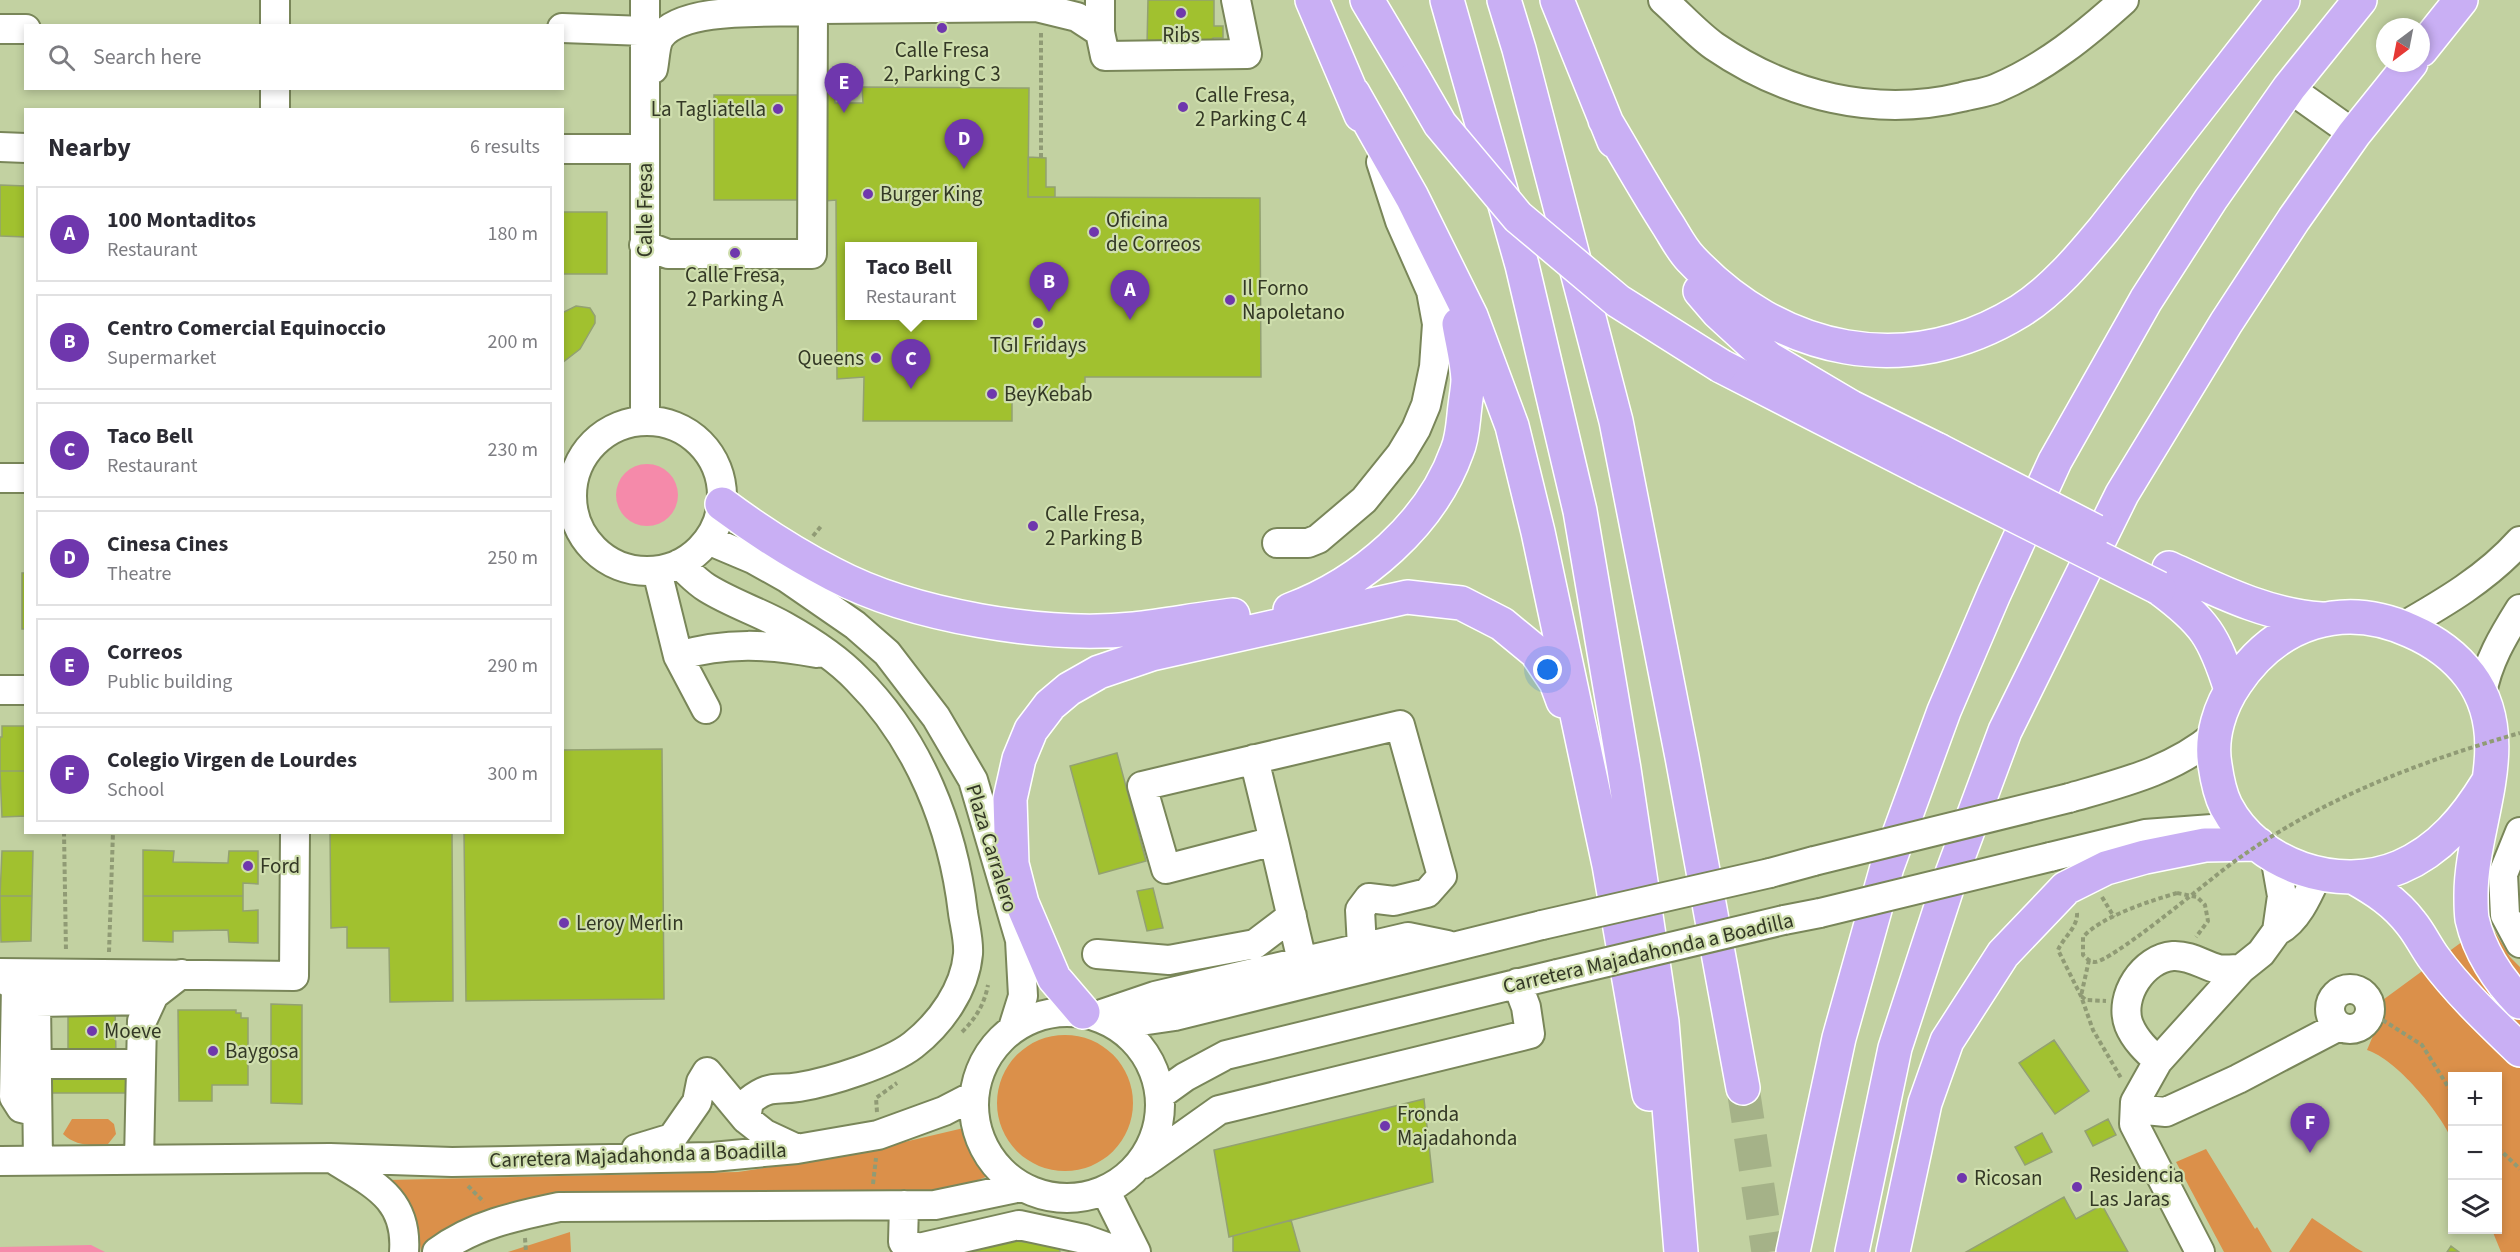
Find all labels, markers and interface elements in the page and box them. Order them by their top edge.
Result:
marker: Ribs [1174,6,1188,20]
north arrow [2376,18,2430,72]
place label: Ribs [1162,20,1200,50]
marker: Calle Fresa 2, Parking C 3 [935,21,949,35]
search box [24,24,564,90]
place label: Calle Fresa 2, Parking C 3 [883,35,1001,89]
icon: search [45,41,78,74]
text: Search here [93,41,201,73]
pin: E [824,63,864,113]
place label: Calle Fresa, 2 Parking C 4 [1195,80,1307,134]
place label: La Tagliatella [651,94,766,124]
marker: Calle Fresa, 2 Parking C 4 [1176,100,1190,114]
marker: La Tagliatella [771,102,785,116]
pin: D [944,120,984,169]
text: Nearby [48,129,131,166]
text: 6 results [470,133,540,161]
street label: Calle Fresa [630,163,660,257]
place label: Burger King [880,179,983,209]
marker: Burger King [861,187,875,201]
text: 100 Montaditos [107,204,256,236]
place label: Oficina de Correos [1106,205,1201,259]
text: A [64,220,75,248]
text: 180 m [488,220,538,248]
marker: Oficina de Correos [1087,225,1101,239]
text: Restaurant [107,236,198,264]
popup [845,242,977,320]
marker: Calle Fresa, 2 Parking A [728,246,742,260]
text: Taco Bell [866,251,952,283]
place label: Calle Fresa, 2 Parking A [685,260,785,314]
pin: B [1030,262,1068,312]
pin: A [1110,270,1150,320]
place label: Il Forno Napoletano [1242,273,1345,327]
text: Restaurant [866,283,956,311]
marker: Il Forno Napoletano [1223,293,1237,307]
text: Centro Comercial Equinoccio [107,312,386,344]
marker: TGI Fridays [1031,316,1045,330]
text: B [63,328,76,356]
text: 200 m [488,328,538,356]
place label: TGI Fridays [990,330,1087,360]
pin: C [892,340,930,389]
place label: Queens [798,343,864,373]
text: Supermarket [107,344,216,372]
marker: Queens [869,351,883,365]
place label: BeyKebab [1004,379,1093,409]
marker: BeyKebab [985,387,999,401]
text: Taco Bell [107,420,193,452]
text: C [64,436,75,464]
text: 230 m [488,436,538,464]
text: Restaurant [107,452,198,480]
place label: Calle Fresa, 2 Parking B [1045,499,1145,553]
marker: Calle Fresa, 2 Parking B [1026,519,1040,533]
text: Cinesa Cines [107,528,228,560]
text: D [63,544,76,572]
text: 250 m [488,544,538,572]
text: Theatre [107,560,171,588]
text: Correos [107,636,183,668]
text: E [64,652,75,680]
text: 290 m [488,652,538,680]
your location [1533,655,1562,684]
text: Public building [107,668,232,696]
text: Colegio Virgen de Lourdes [107,744,357,776]
text: F [64,760,75,788]
text: 300 m [488,760,538,788]
text: School [107,776,164,804]
street label: Plaza Carralero [958,780,1026,916]
place label: Ford [260,851,300,881]
marker: Ford [241,859,255,873]
street label: Carretera Majadahonda a Boadilla [1500,905,1796,1001]
place label: Leroy Merlin [576,908,684,938]
marker: Leroy Merlin [557,916,571,930]
place label: Moeve [104,1016,161,1046]
marker: Moeve [85,1024,99,1038]
place label: Baygosa [225,1036,299,1066]
marker: Baygosa [206,1044,220,1058]
map controls [2448,1072,2502,1234]
button: + [2448,1072,2502,1126]
place label: Fronda Majadahonda [1397,1099,1517,1153]
pin: F [2290,1104,2330,1153]
marker: Fronda Majadahonda [1378,1119,1392,1133]
button: − [2448,1126,2502,1180]
street label: Carretera Majadahonda a Boadilla [489,1135,787,1175]
place label: Residencia Las Jaras [2089,1160,2184,1214]
place label: Ricosan [1974,1163,2042,1193]
marker: Ricosan [1955,1171,1969,1185]
marker: Residencia Las Jaras [2070,1180,2084,1194]
button: layers [2448,1180,2502,1234]

